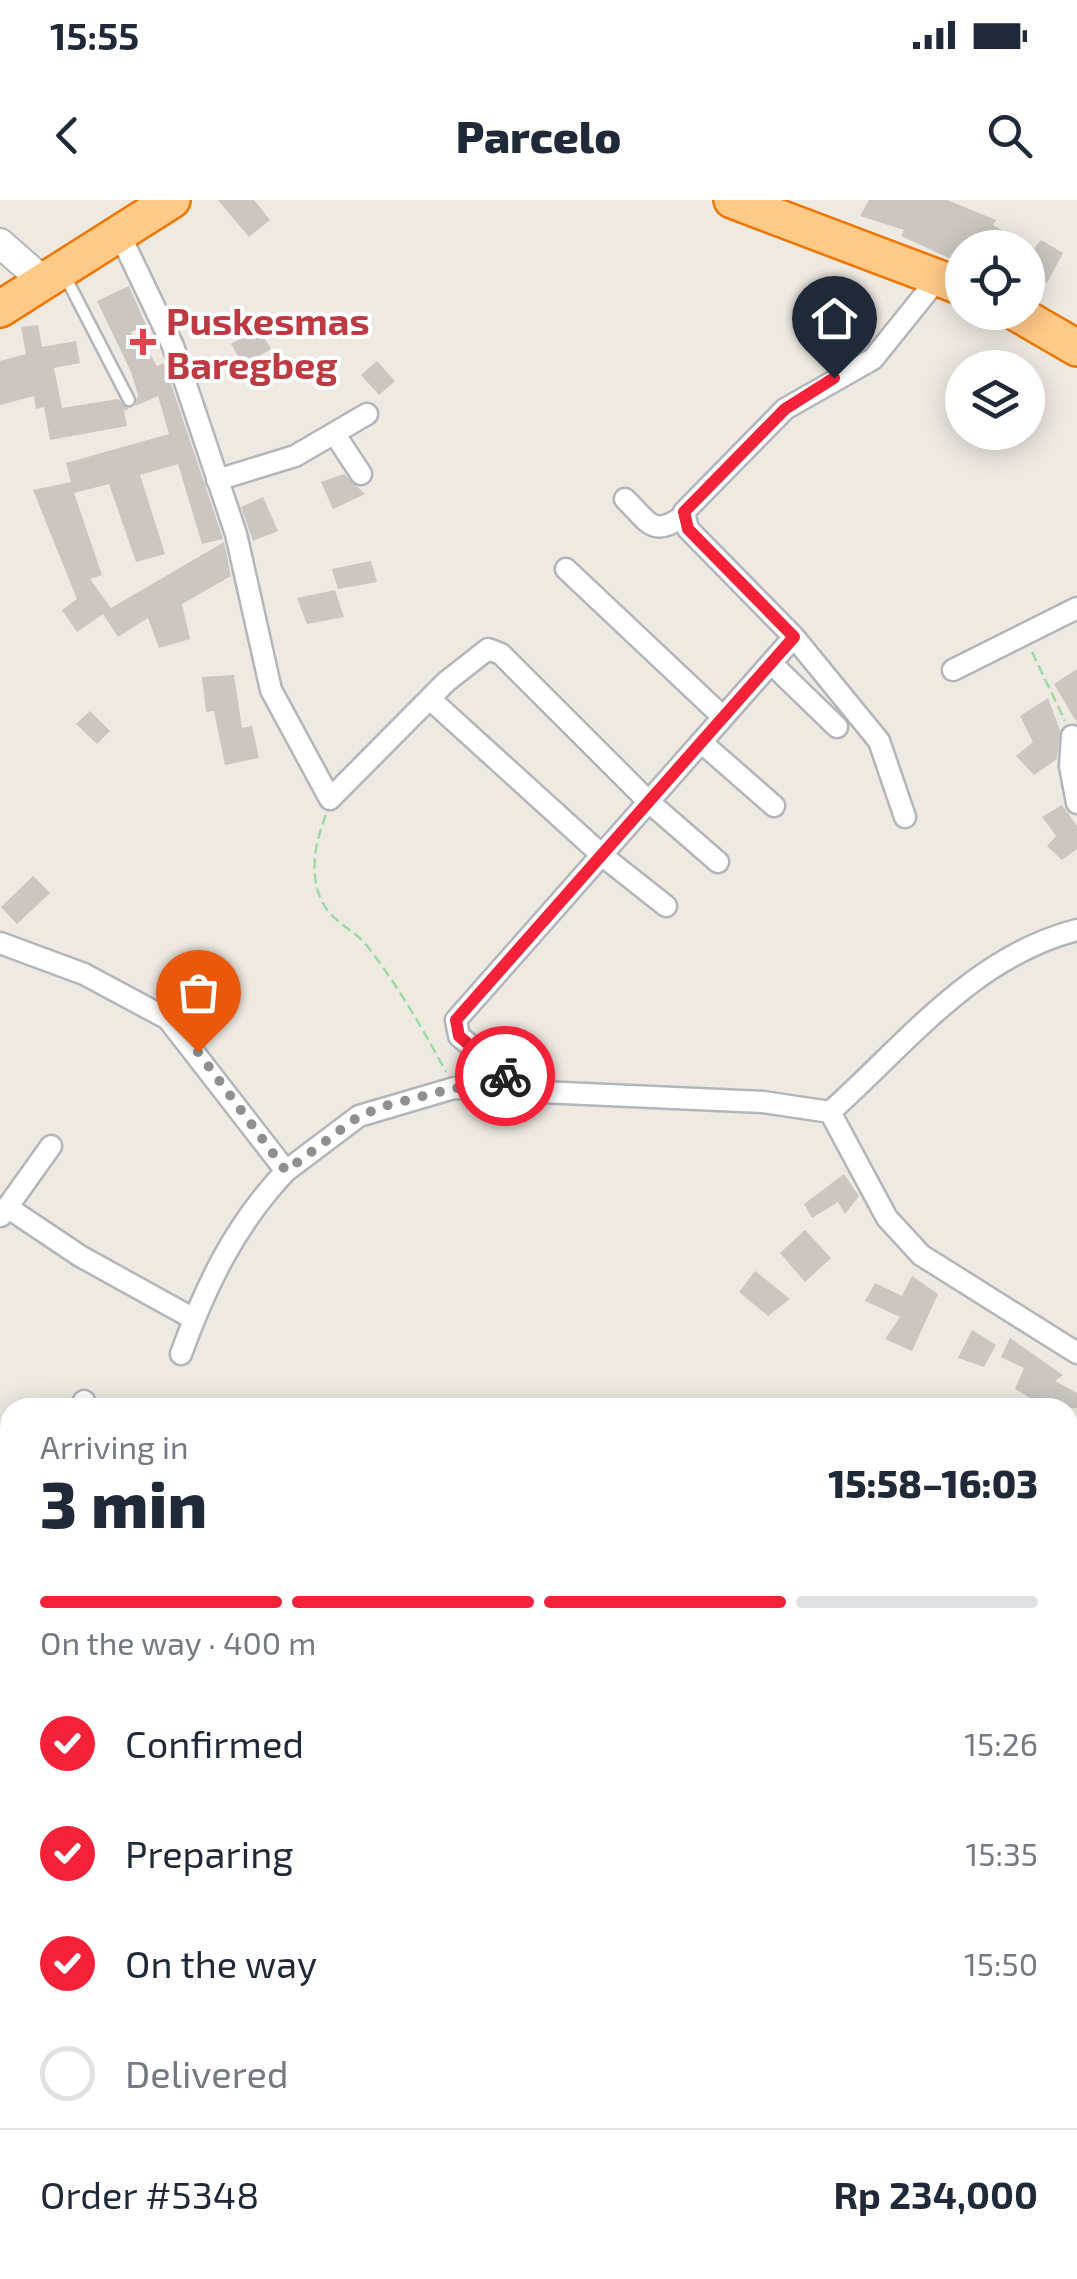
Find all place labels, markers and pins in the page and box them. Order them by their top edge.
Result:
pin [792,276,877,379]
place label: Puskesmas Baregbeg [166,297,370,387]
marker: Puskesmas Baregbeg [130,329,156,355]
pin [156,950,241,1053]

